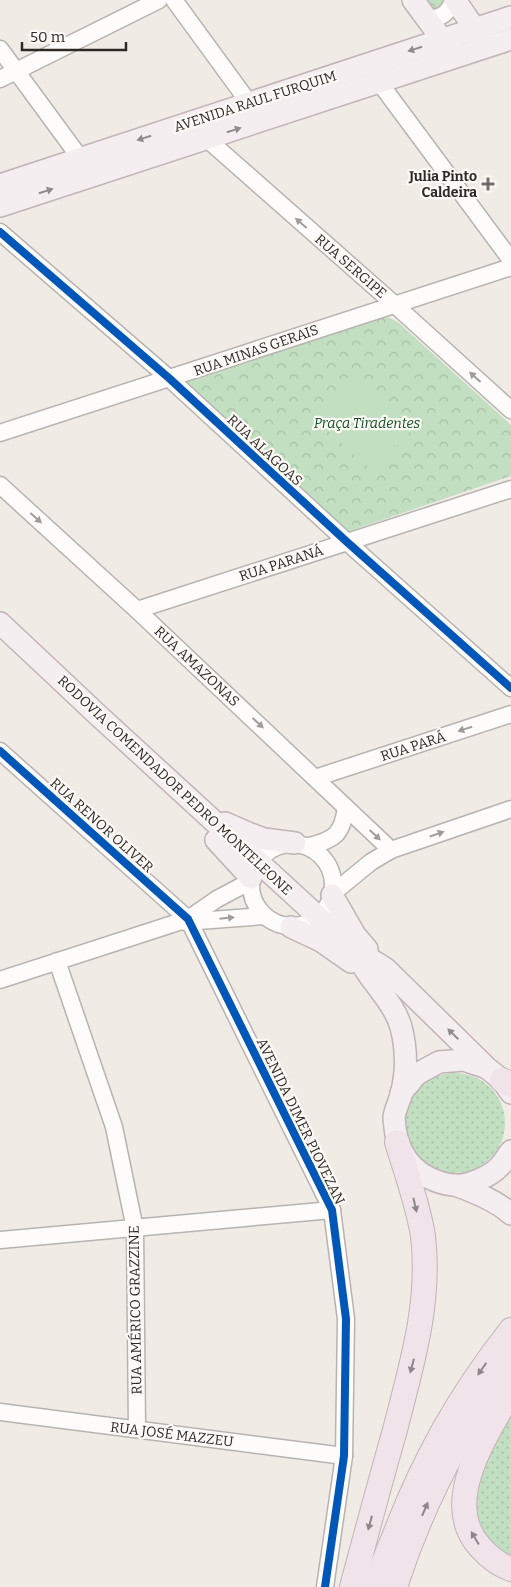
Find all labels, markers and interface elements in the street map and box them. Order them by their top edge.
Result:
scale bar [22,20,126,52]
text: 50 m [30,28,66,46]
one-way arrow [407,46,422,53]
street label: AVENIDA RAUL FURQUIM [172,67,339,136]
one-way arrow [227,126,242,133]
one-way arrow [136,134,151,142]
place label: Julia Pinto Caldeira [408,168,477,201]
marker: Julia Pinto Caldeira [481,177,495,191]
one-way arrow [39,187,54,194]
one-way arrow [295,217,308,228]
street label: RUA SERGIPE [311,231,390,302]
street label: RUA MINAS GERAIS [192,321,321,380]
one-way arrow [468,372,481,383]
street label: RUA ALAGOAS [224,411,306,489]
park label: Praça Tiradentes [314,415,421,432]
one-way arrow [30,512,42,523]
street label: RUA PARANÁ [237,541,326,585]
street label: RUA AMAZONAS [151,623,243,710]
street label: RODOVIA COMENDADOR PEDRO MONTELEONE [54,672,295,899]
one-way arrow [251,717,263,729]
one-way arrow [457,726,472,733]
street label: RUA PARÁ [378,727,448,765]
street label: RUA RENOR OLIVER [47,775,157,876]
one-way arrow [369,829,381,841]
one-way arrow [430,830,445,838]
one-way arrow [219,914,235,922]
one-way arrow [447,1028,459,1040]
street label: AVENIDA DIMER PIOVEZAN [253,1035,348,1207]
one-way arrow [411,1198,419,1213]
street label: RUA AMÉRICO GRAZZINE [125,1225,145,1395]
one-way arrow [407,1358,415,1373]
one-way arrow [477,1362,487,1375]
street label: RUA JOSÉ MAZZEU [109,1418,235,1451]
one-way arrow [421,1502,429,1516]
one-way arrow [365,1515,373,1530]
one-way arrow [470,1532,479,1545]

